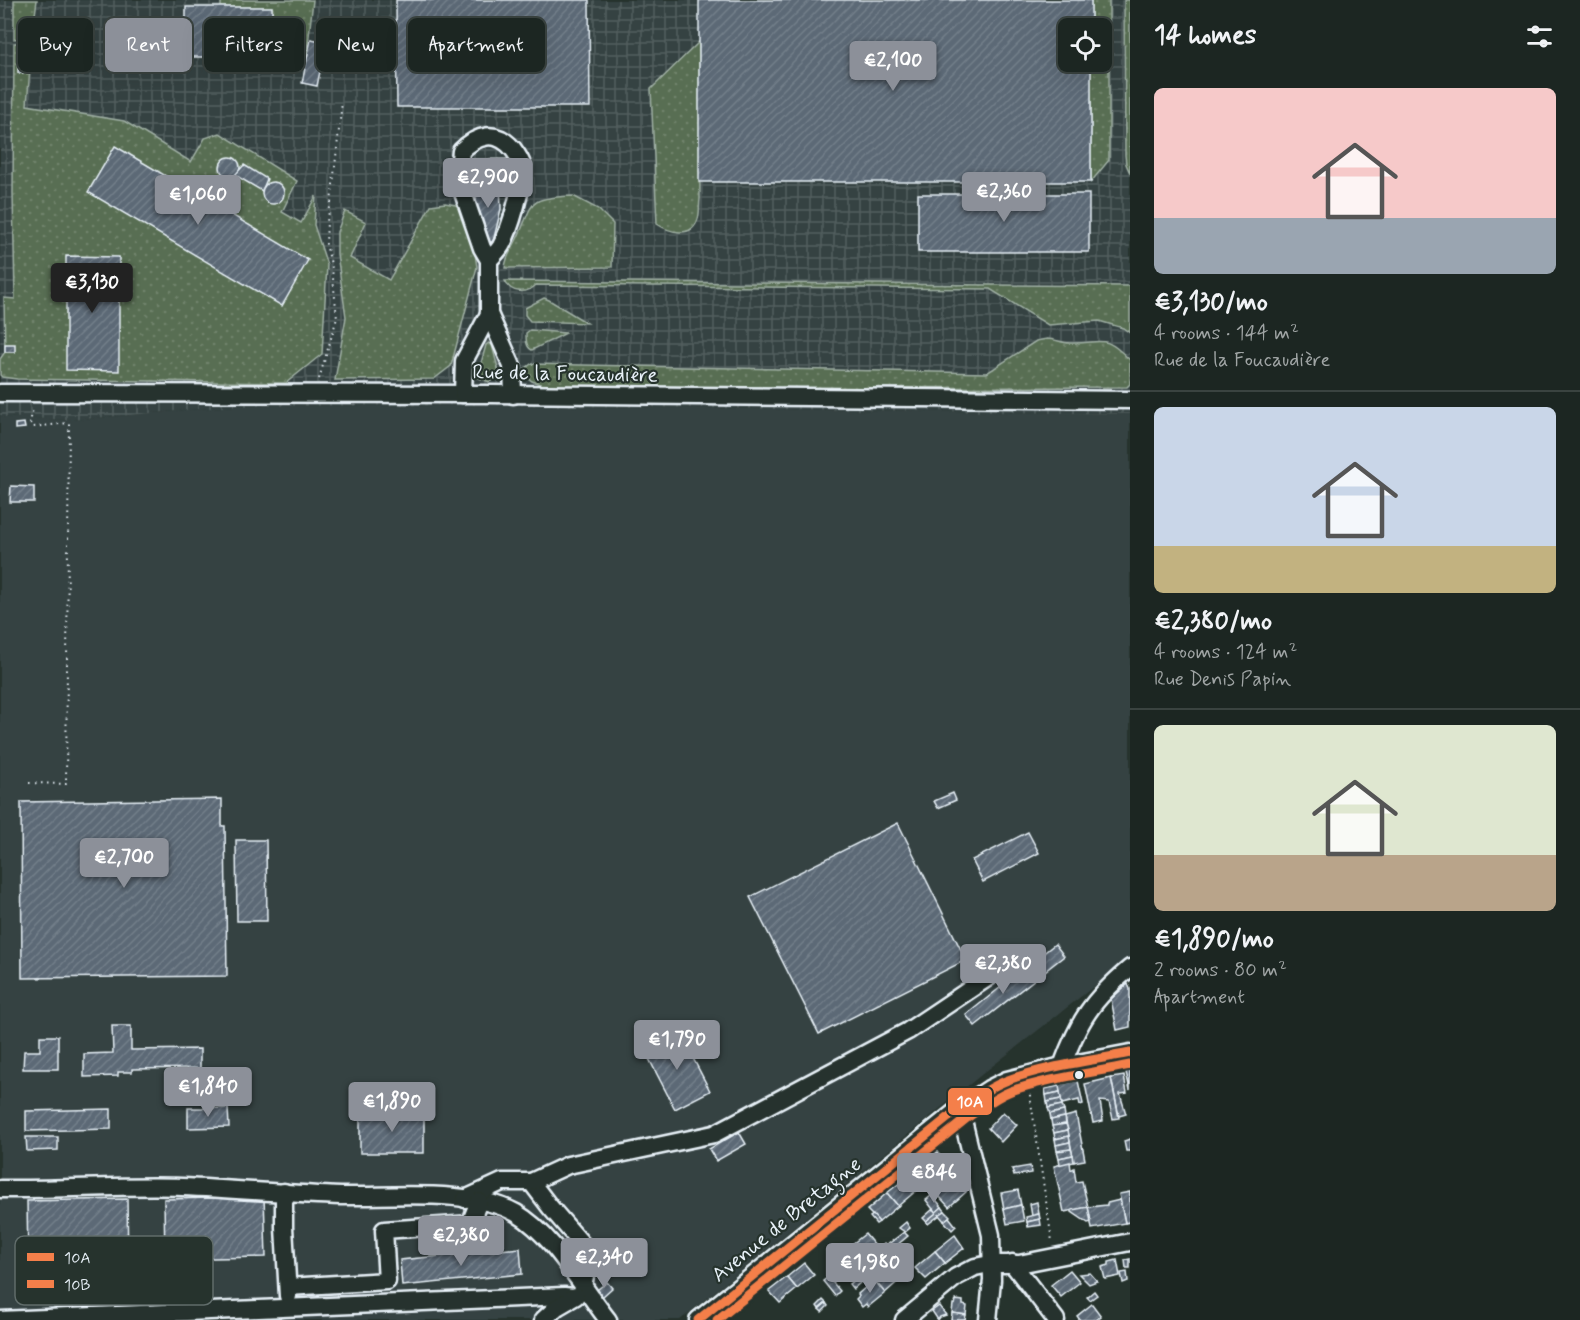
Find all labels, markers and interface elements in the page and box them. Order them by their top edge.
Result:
chip: Buy [18,18,93,72]
chip: Rent [105,18,192,72]
chip: Filters [204,18,304,72]
chip: New [316,18,396,72]
chip: Apartment [408,18,545,72]
map controls [1058,18,1112,72]
button: locate [1058,18,1112,72]
text: 14 homes [1154,19,1256,53]
icon: filters [1523,20,1556,53]
pin: €2,100 [844,41,942,92]
text: €2,100 [863,47,923,74]
icon: home [1301,127,1409,235]
pin: €2,900 [439,158,537,209]
text: €2,900 [457,164,519,191]
pin: €2,360 [955,172,1053,223]
pin: €1,060 [149,175,247,226]
text: €2,360 [976,178,1032,205]
text: €1,060 [169,181,227,208]
pin: €3,130 [43,263,141,314]
text: €3,130 [65,269,119,296]
text: €3,130/mo [1154,286,1268,320]
text: 4 rooms · 144 m² [1154,320,1299,347]
text: Rue de la Foucaudière [1154,347,1330,374]
street label: Rue de la Foucaudière [472,358,658,390]
icon: home [1301,446,1409,554]
text: €2,380/mo [1154,605,1272,639]
text: 4 rooms · 124 m² [1154,639,1297,666]
text: Rue Denis Papin [1154,666,1291,693]
icon: home [1301,764,1409,872]
pin: €2,700 [75,838,173,889]
text: €2,700 [94,844,154,871]
text: €1,890/mo [1154,923,1274,957]
pin: €2,380 [954,944,1052,995]
text: €2,380 [974,950,1032,977]
text: 2 rooms · 80 m² [1154,957,1287,984]
text: Apartment [1154,984,1245,1011]
pin: €1,790 [628,1020,726,1071]
text: €1,790 [648,1026,706,1053]
pin: €1,840 [159,1067,257,1118]
unlabelled marker [1073,1069,1085,1081]
text: €1,840 [178,1073,238,1100]
pin: €1,890 [343,1082,441,1133]
line badge: 10A [947,1087,993,1116]
text: €1,890 [362,1088,422,1115]
text: 10A [957,1092,983,1113]
street label: Avenue de Bretagne [706,1151,869,1290]
pin: €846 [898,1153,970,1204]
text: €846 [911,1159,957,1186]
pin: €2,380 [412,1216,510,1267]
text: €2,380 [432,1222,490,1249]
legend [15,1236,213,1305]
pin: €2,340 [555,1238,653,1289]
pin: €1,980 [821,1243,919,1294]
text: €2,340 [575,1244,633,1271]
text: 10A [64,1248,91,1269]
text: €1,980 [840,1249,900,1276]
text: 10B [64,1275,90,1296]

